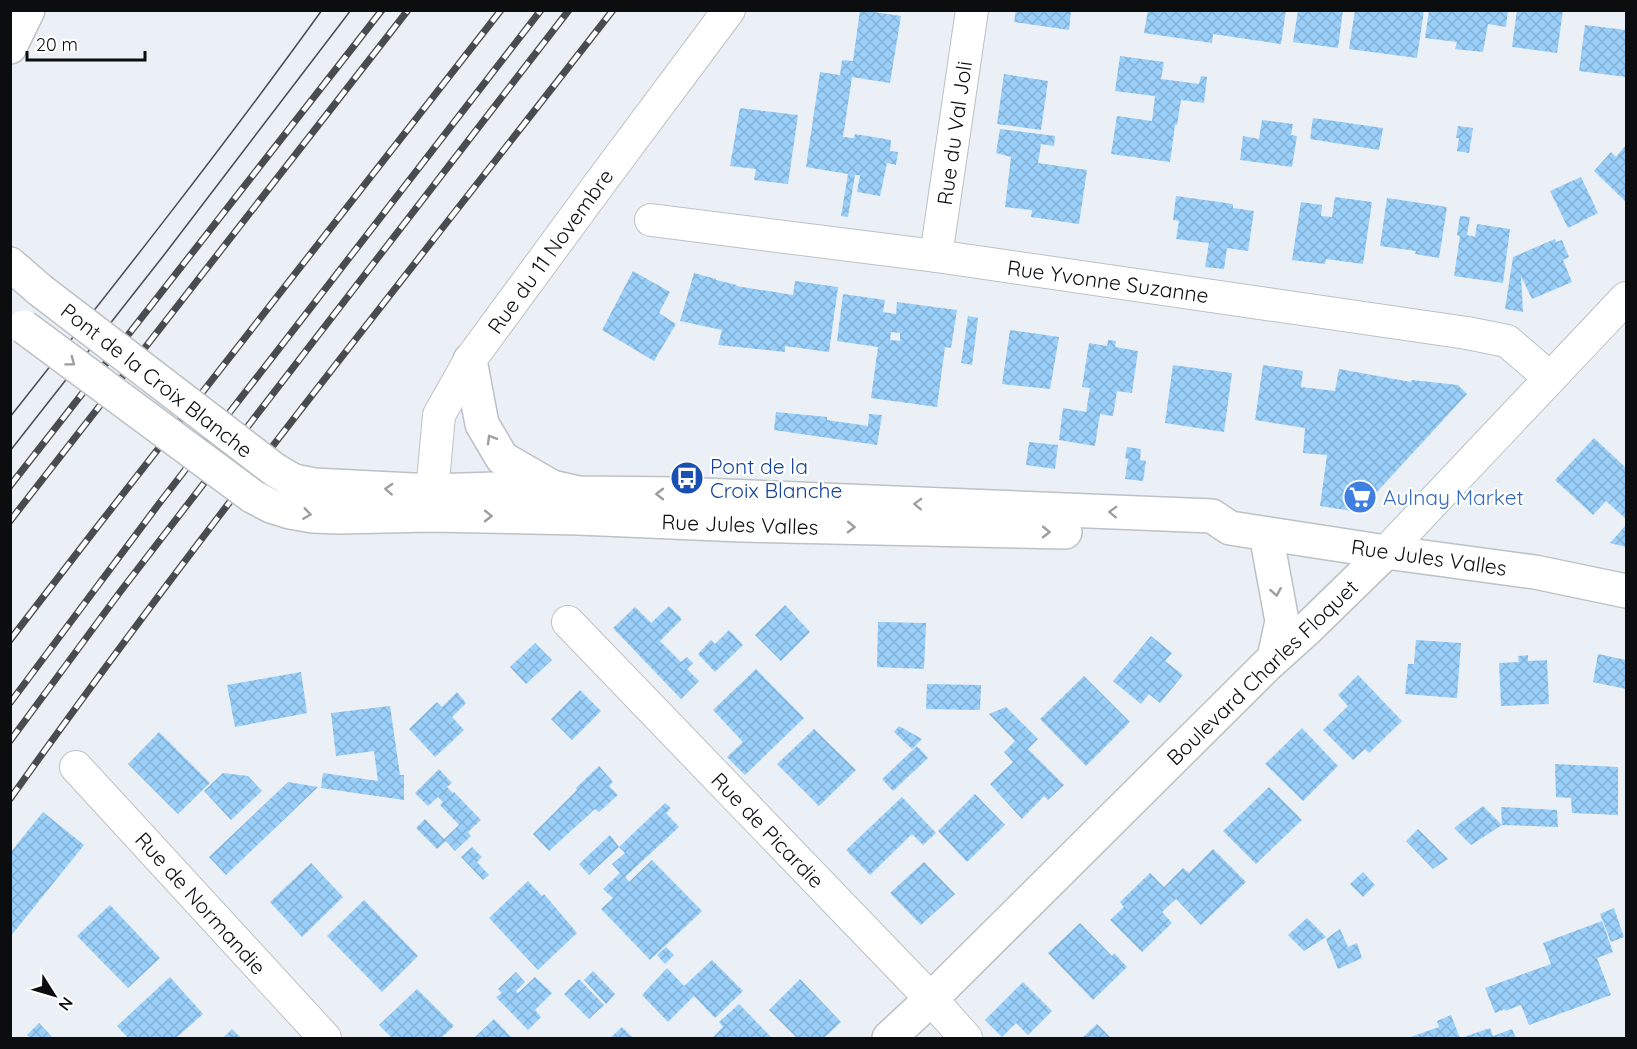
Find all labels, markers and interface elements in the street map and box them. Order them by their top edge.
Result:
scale bar [27,24,146,62]
text: 20 m [36,33,78,56]
street label: Rue du Val Joli [931,59,977,207]
street label: Rue du 11 Novembre [481,163,619,339]
street label: Rue Yvonne Suzanne [1006,254,1210,308]
street label: Pont de la Croix Blanche [56,297,258,463]
one-way arrow [64,355,75,366]
one-way arrow [487,435,498,445]
place label: Pont de la Croix Blanche [710,453,842,503]
bus stop icon: Pont de la Croix Blanche [669,460,705,496]
supermarket icon: Aulnay Market [1342,479,1378,515]
one-way arrow [384,482,393,495]
place label: Aulnay Market [1383,484,1524,510]
one-way arrow [656,488,665,500]
one-way arrow [913,497,922,510]
one-way arrow [1108,505,1117,518]
one-way arrow [302,508,312,520]
street label: Rue Jules Valles [661,508,819,540]
one-way arrow [484,510,493,522]
one-way arrow [846,521,855,534]
one-way arrow [1041,526,1050,538]
street label: Rue Jules Valles [1349,533,1509,581]
street label: Boulevard Charles Floquet [1161,574,1363,770]
one-way arrow [1270,587,1282,596]
street label: Rue de Picardie [706,767,830,893]
street label: Rue de Normandie [130,826,272,980]
north arrow [24,965,84,1025]
text: N [54,993,78,1015]

